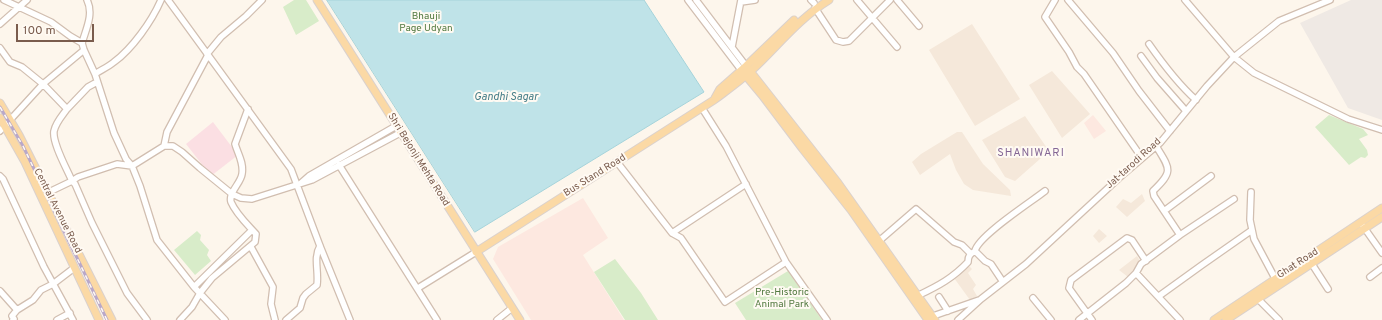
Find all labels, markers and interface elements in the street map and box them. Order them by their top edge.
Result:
park label: Bhauji Page Udyan [399,11,453,34]
scale bar [18,16,96,42]
text: 100 m [23,23,56,39]
water label: Gandhi Sagar [474,91,538,105]
street label: Shri Bejonji Mehta Road [384,111,452,209]
street label: Jat-tarodi Road [1104,136,1164,192]
district label: SHANIWARI [997,147,1065,161]
street label: Bus Stand Road [562,152,628,200]
street label: Central Avenue Road [30,167,84,255]
street label: Ghat Road [1275,246,1321,282]
park label: Pre-Historic Animal Park [755,287,809,310]

